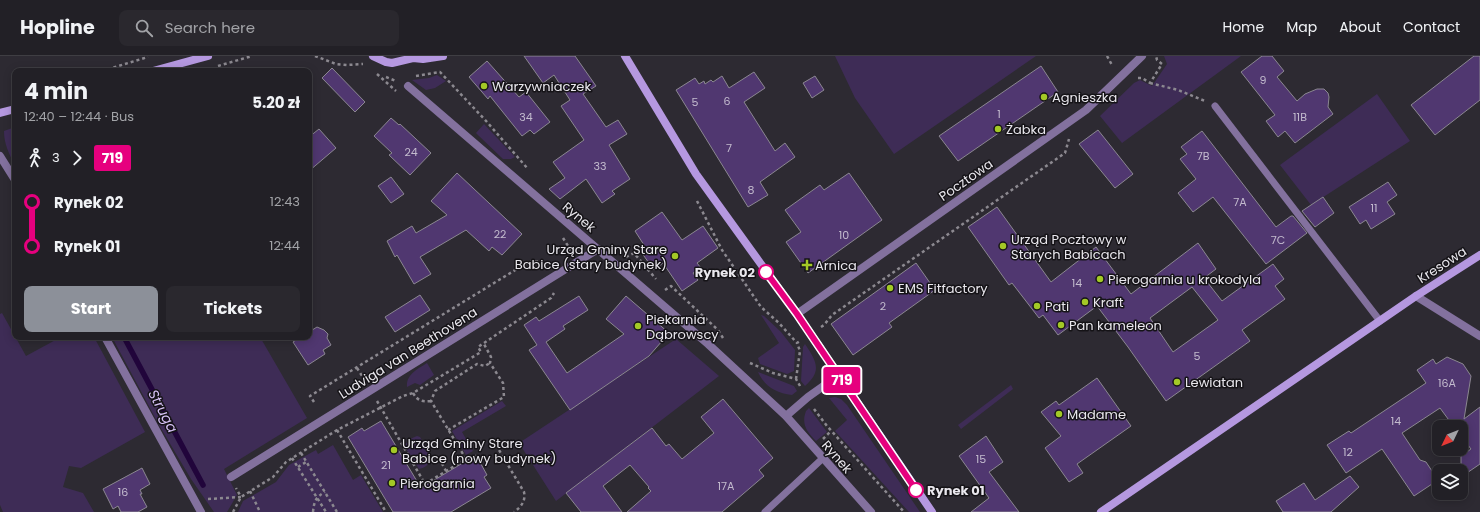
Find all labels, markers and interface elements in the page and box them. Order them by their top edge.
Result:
search box [119,10,399,46]
text: Hopline [20,14,95,41]
icon: search [133,17,155,39]
text: Search here [165,17,255,38]
text: Home [1222,17,1264,37]
text: Map [1286,17,1317,37]
text: About [1339,17,1381,37]
text: Contact [1403,17,1460,37]
house number: 9 [1260,72,1267,88]
text: 4 min [24,76,88,107]
place label: Warzywniaczek [492,77,591,96]
marker: Warzywniaczek [479,81,489,91]
place label: Agnieszka [1052,88,1117,107]
text: 5.20 zł [252,92,300,113]
marker: Agnieszka [1039,92,1049,102]
house number: 6 [724,93,731,109]
house number: 5 [692,94,699,110]
house number: 1 [997,106,1001,122]
text: 12:40 – 12:44 · Bus [24,107,134,126]
house number: 34 [519,109,533,125]
house number: 11B [1293,109,1307,125]
place label: Żabka [1006,120,1046,139]
marker: Żabka [993,124,1003,134]
house number: 7 [726,140,732,156]
house number: 24 [404,144,418,160]
icon: walk [24,147,46,169]
icon: forward [66,147,88,169]
text: 3 [52,148,60,167]
text: 719 [102,148,123,168]
house number: 7B [1197,148,1210,164]
street label: Pocztowa [935,154,997,206]
house number: 33 [594,158,606,174]
house number: 8 [748,182,755,198]
text: Rynek 02 [54,192,123,213]
text: 12:43 [270,192,300,211]
house number: 7A [1233,194,1247,210]
street label: Rynek [558,197,600,237]
house number: 11 [1370,200,1378,216]
house number: 22 [494,226,506,242]
house number: 10 [839,227,849,243]
place label: Urząd Pocztowy w Starych Babicach [1011,230,1127,264]
house number: 7C [1271,232,1285,248]
text: Rynek 01 [54,236,120,257]
text: 12:44 [269,236,300,255]
place label: Urząd Gminy Stare Babice (stary budynek) [515,240,667,274]
marker: Urząd Pocztowy w Starych Babicach [998,241,1008,251]
street label: Kresowa [1414,242,1470,288]
marker: Urząd Gminy Stare Babice (stary budynek) [670,251,680,261]
place label: Arnica [815,256,857,275]
marker: Arnica [802,260,812,270]
place label: Rynek 02 [695,263,756,282]
marker: Rynek 02 [758,264,774,280]
place label: Pierogarnia u krokodyla [1108,270,1261,289]
marker: Pierogarnia u krokodyla [1095,274,1105,284]
house number: 14 [1072,275,1082,291]
place label: EMS Fitfactory [898,279,988,298]
marker: EMS Fitfactory [885,283,895,293]
button: Start [24,286,158,332]
button: Tickets [166,286,300,332]
place label: Kraft [1093,293,1124,312]
place label: Pati [1045,297,1069,316]
marker: Kraft [1080,297,1090,307]
house number: 2 [880,298,886,314]
marker: Pati [1032,301,1042,311]
street label: Ludviga van Beethovena [335,303,481,403]
place label: Piekarnia Dąbrowscy [646,310,719,344]
place label: Pan kameleon [1069,316,1162,335]
marker: Pan kameleon [1056,320,1066,330]
marker: Piekarnia Dąbrowscy [633,321,643,331]
house number: 5 [1194,348,1201,364]
line badge: 719 [819,367,865,393]
text: 719 [831,370,853,390]
place label: Lewiatan [1185,373,1243,392]
house number: 16A [1438,375,1457,391]
marker: Lewiatan [1172,377,1182,387]
water label: Struga [143,386,183,437]
place label: Madame [1067,405,1126,424]
marker: Madame [1054,409,1064,419]
house number: 14 [1391,413,1401,429]
north arrow [1432,420,1468,456]
map controls [1432,420,1468,500]
place label: Urząd Gminy Stare Babice (nowy budynek) [402,434,556,468]
street label: Rynek [817,436,857,478]
house number: 12 [1343,444,1353,460]
marker: Urząd Gminy Stare Babice (nowy budynek) [389,445,399,455]
house number: 15 [976,451,986,467]
house number: 21 [381,457,391,473]
button: layers [1432,464,1468,500]
place label: Pierogarnia [400,474,475,493]
marker: Pierogarnia [387,478,397,488]
house number: 17A [718,478,735,494]
place label: Rynek 01 [927,481,985,500]
marker: Rynek 01 [908,482,924,498]
house number: 16 [118,484,128,500]

